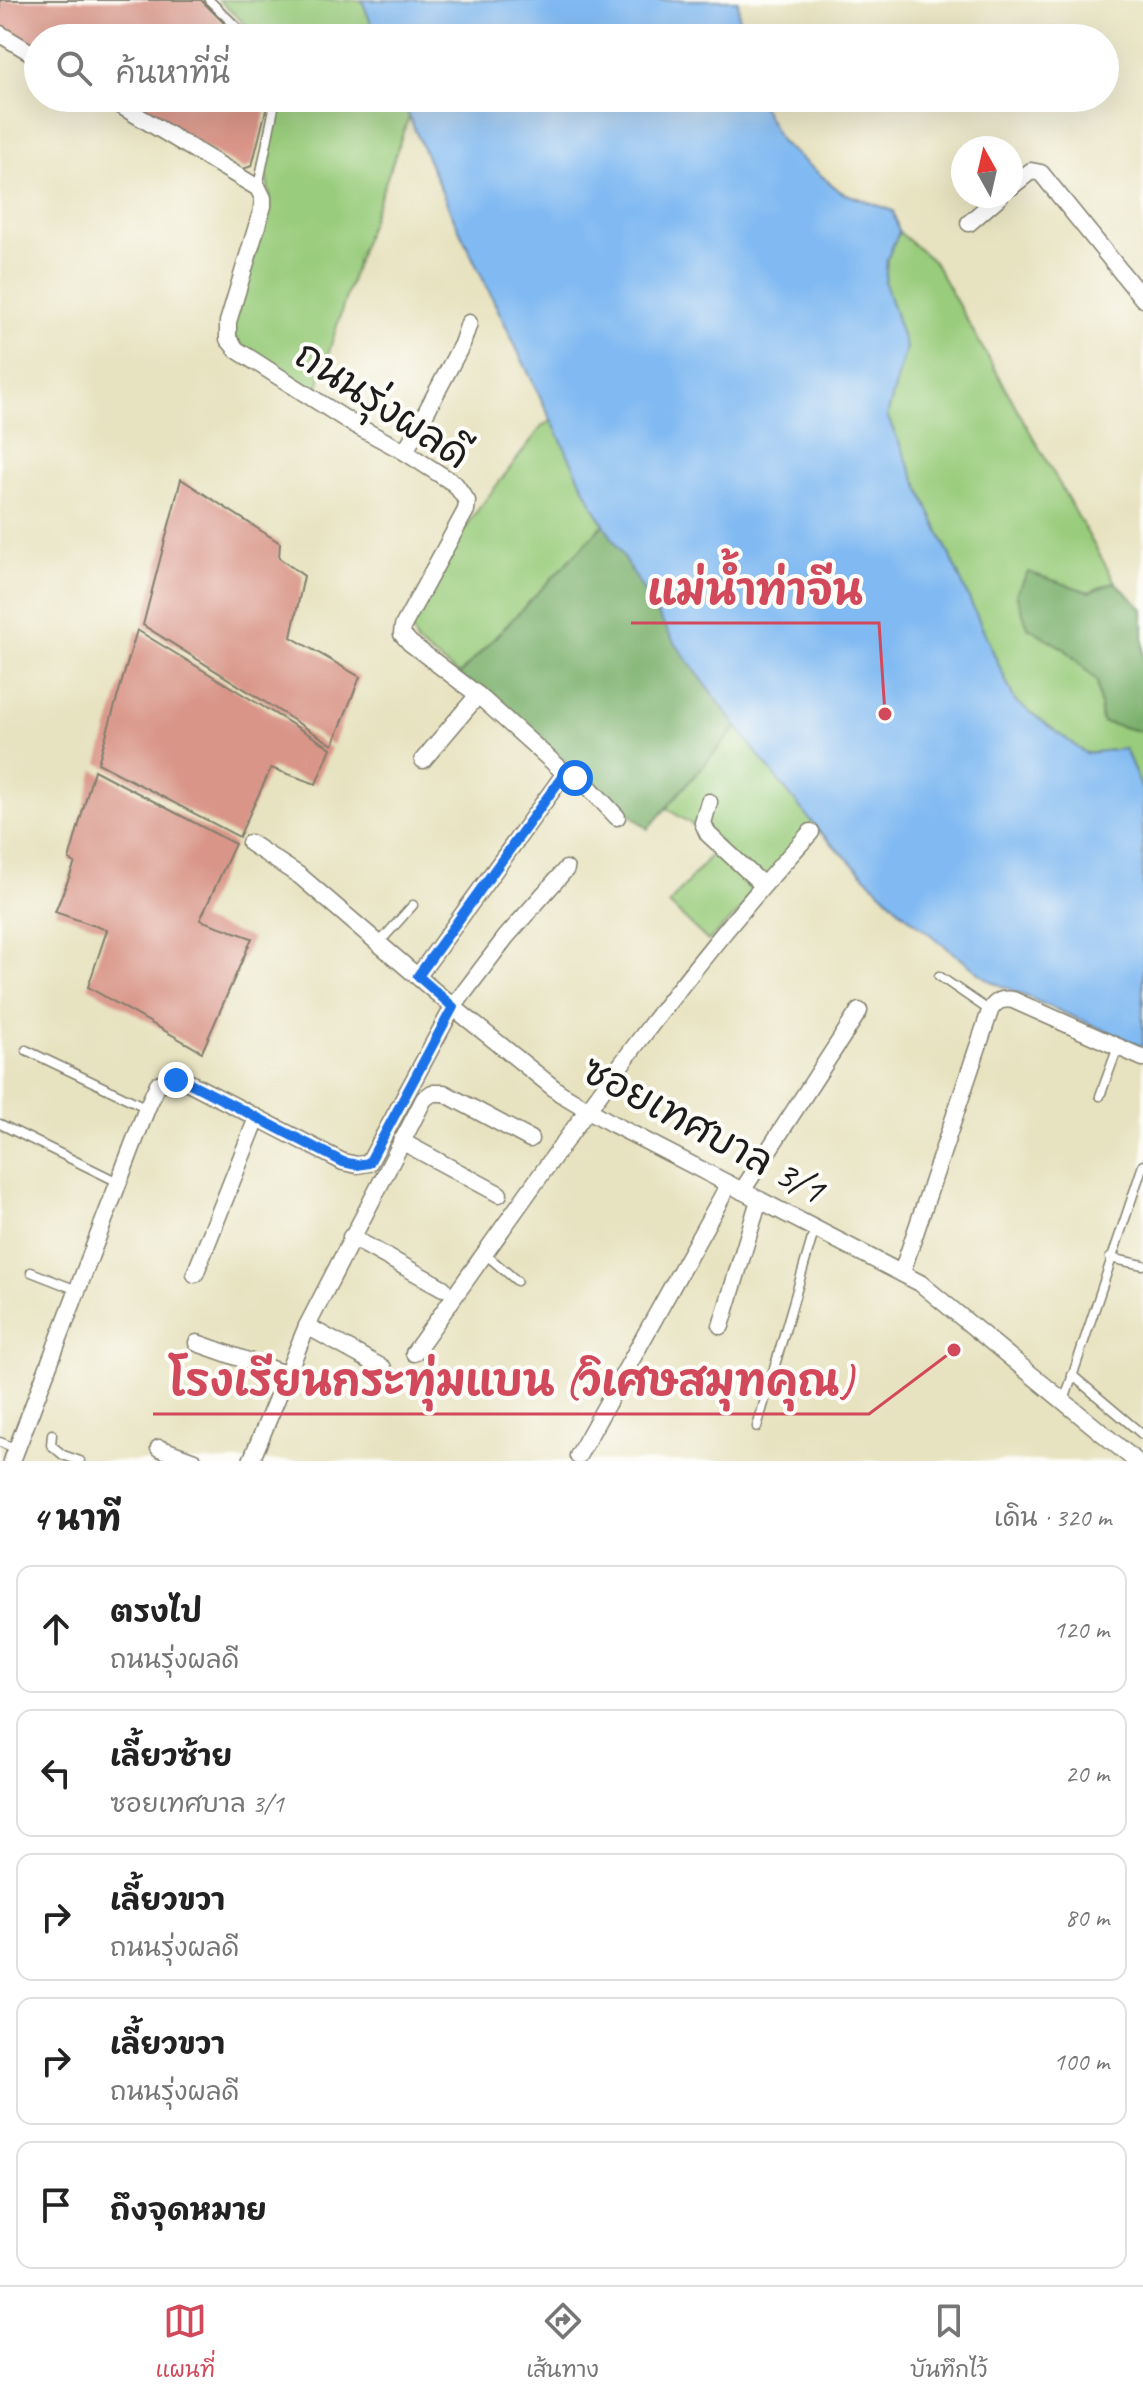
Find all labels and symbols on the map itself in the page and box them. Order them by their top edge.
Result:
north arrow [951,136,1023,208]
street label: ถนนรุ่งผลดี [283,329,480,483]
text: แม่น้ำท่าจีน [647,548,863,617]
callout: แม่น้ำท่าจีน [631,557,879,623]
route start [557,760,593,796]
street label: ซอยเทศบาล 3/1 [574,1045,835,1216]
route end [158,1062,194,1098]
callout: โรงเรียนกระทุ่มแบน (วิเศษสมุทคุณ) [153,1348,869,1414]
text: โรงเรียนกระทุ่มแบน (วิเศษสมุทคุณ) [168,1352,856,1412]

